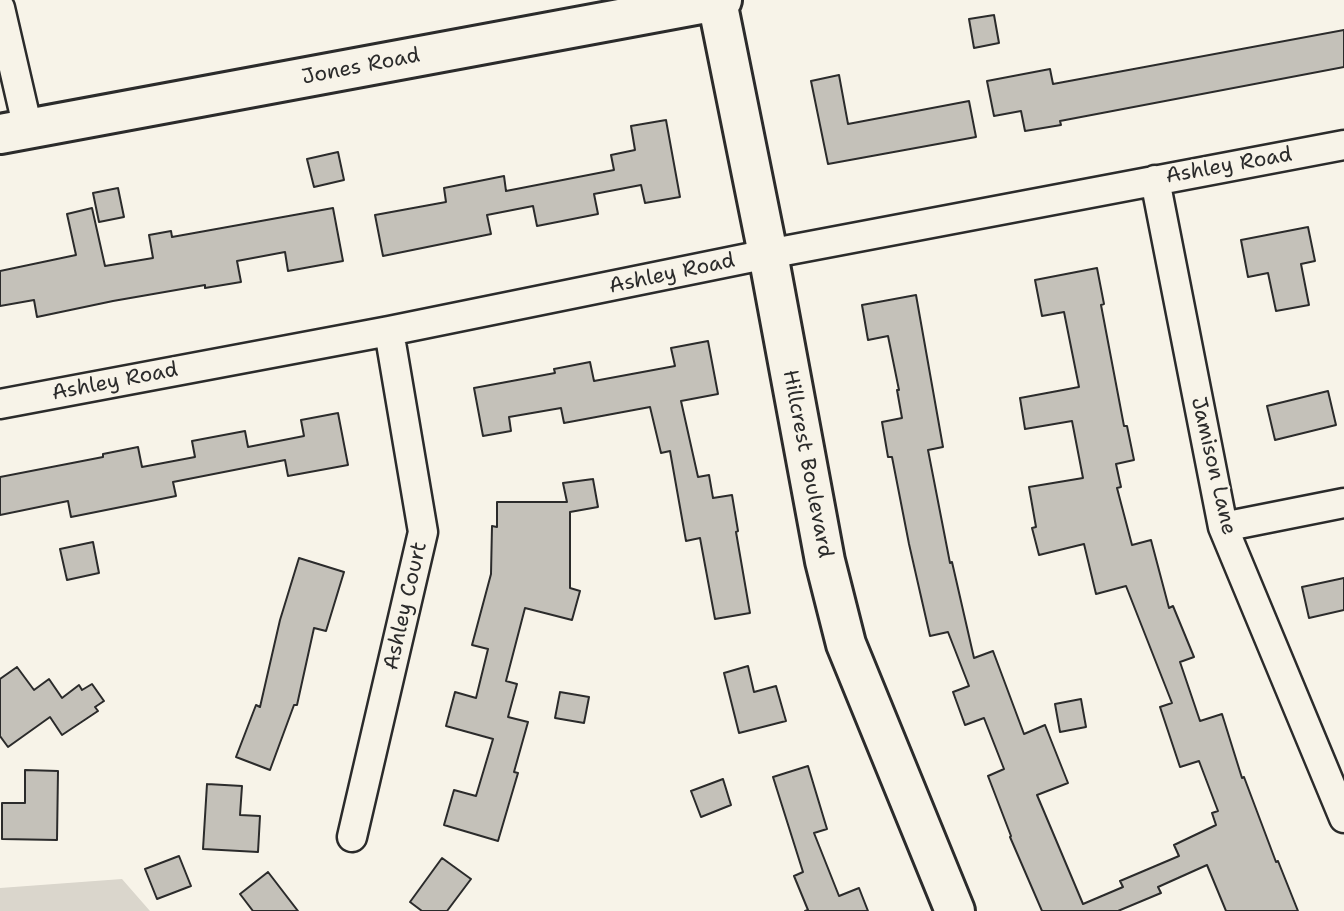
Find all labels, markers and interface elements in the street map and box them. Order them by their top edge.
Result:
street label: Jones Road [300,43,422,91]
street label: Ashley Road [1164,142,1294,190]
street label: Ashley Road [607,248,737,300]
street label: Ashley Road [50,357,180,407]
street label: Hillcrest Boulevard [776,368,838,560]
street label: Jamison Lane [1185,395,1241,537]
street label: Ashley Court [379,539,433,673]

